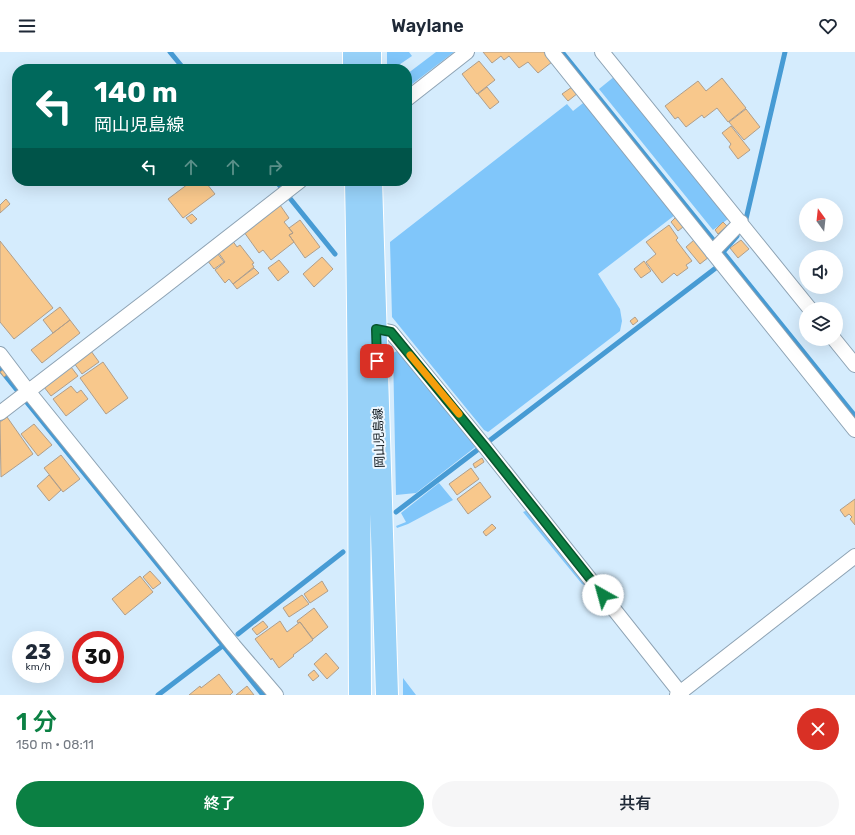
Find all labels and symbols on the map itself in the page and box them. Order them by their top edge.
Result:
north arrow [799,198,843,242]
pin [360,344,394,378]
street label: 岡山児島線 [371,408,387,468]
position arrow [582,574,624,616]
speed limit sign: 30 [72,631,124,683]

